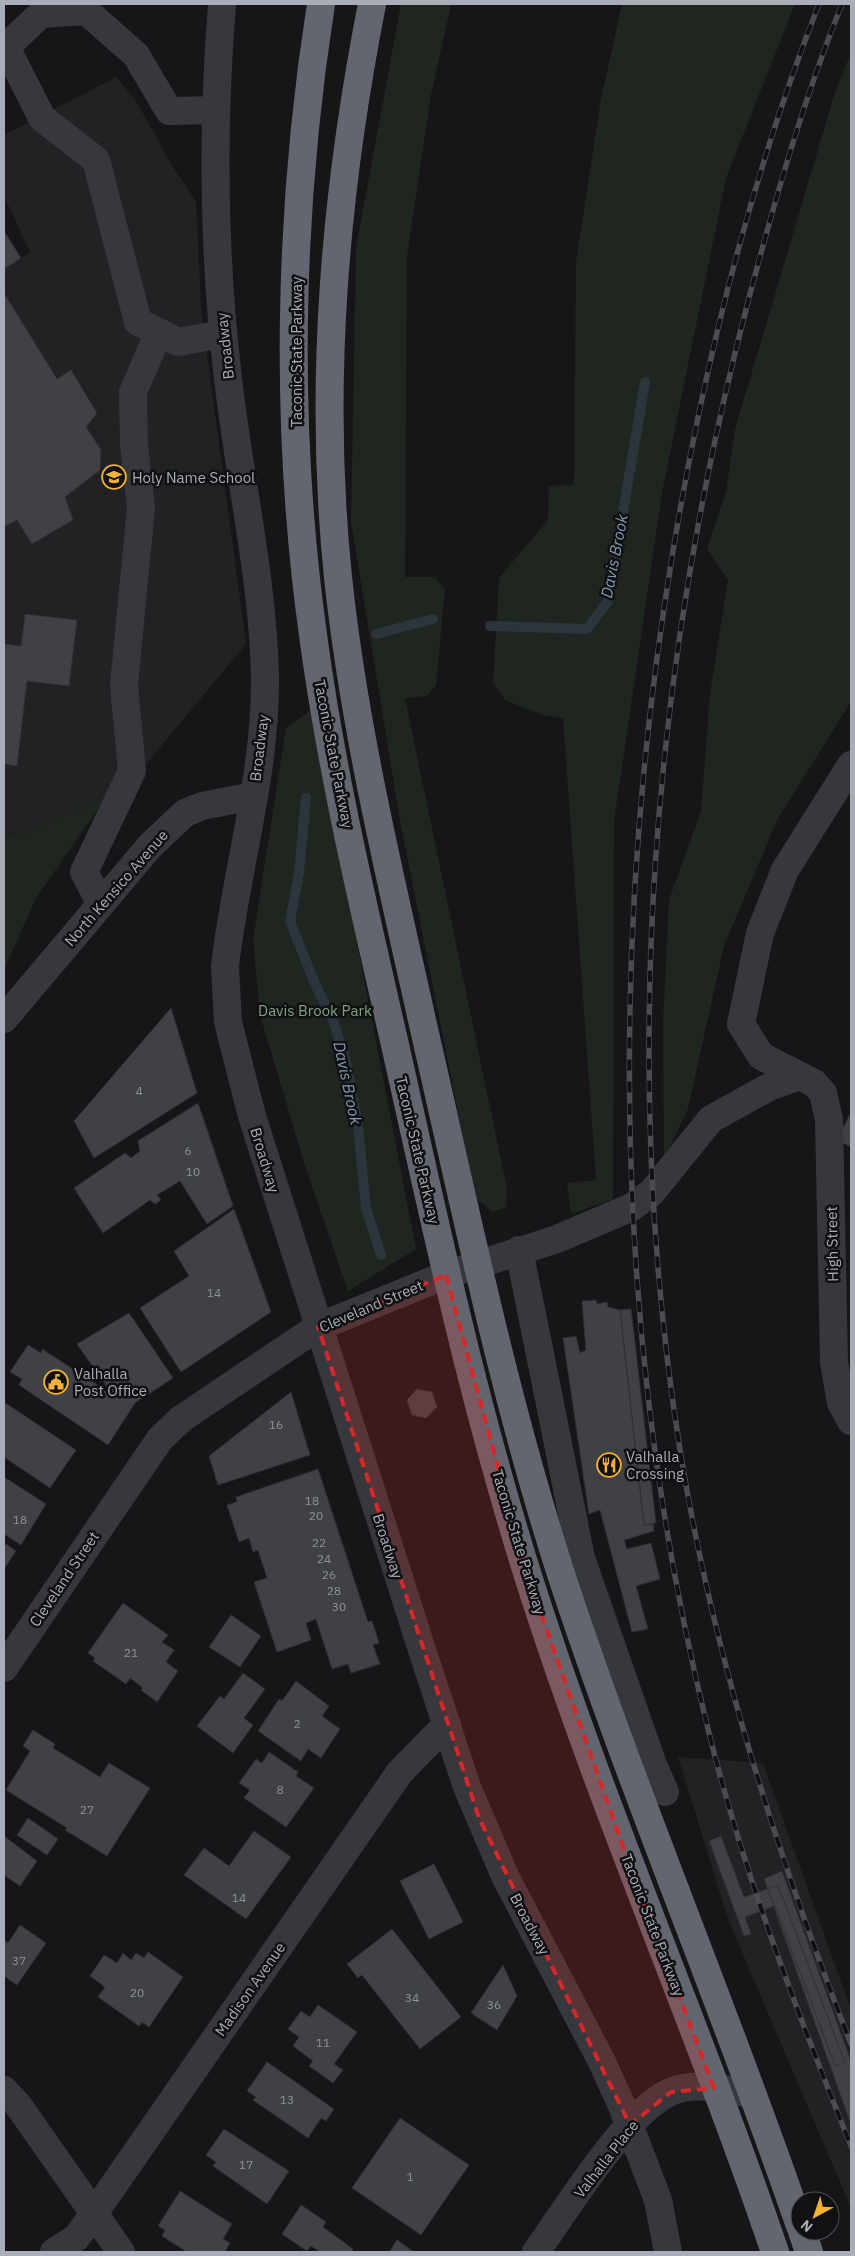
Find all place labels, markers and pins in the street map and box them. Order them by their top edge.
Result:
school or university icon: Holy Name School [101,464,127,490]
place label: Holy Name School [132,468,255,487]
place label: Valhalla Post Office [74,1364,147,1400]
public building icon: Valhalla Post Office [43,1369,69,1395]
place label: Valhalla Crossing [626,1447,684,1483]
restaurant icon: Valhalla Crossing [596,1452,622,1478]

